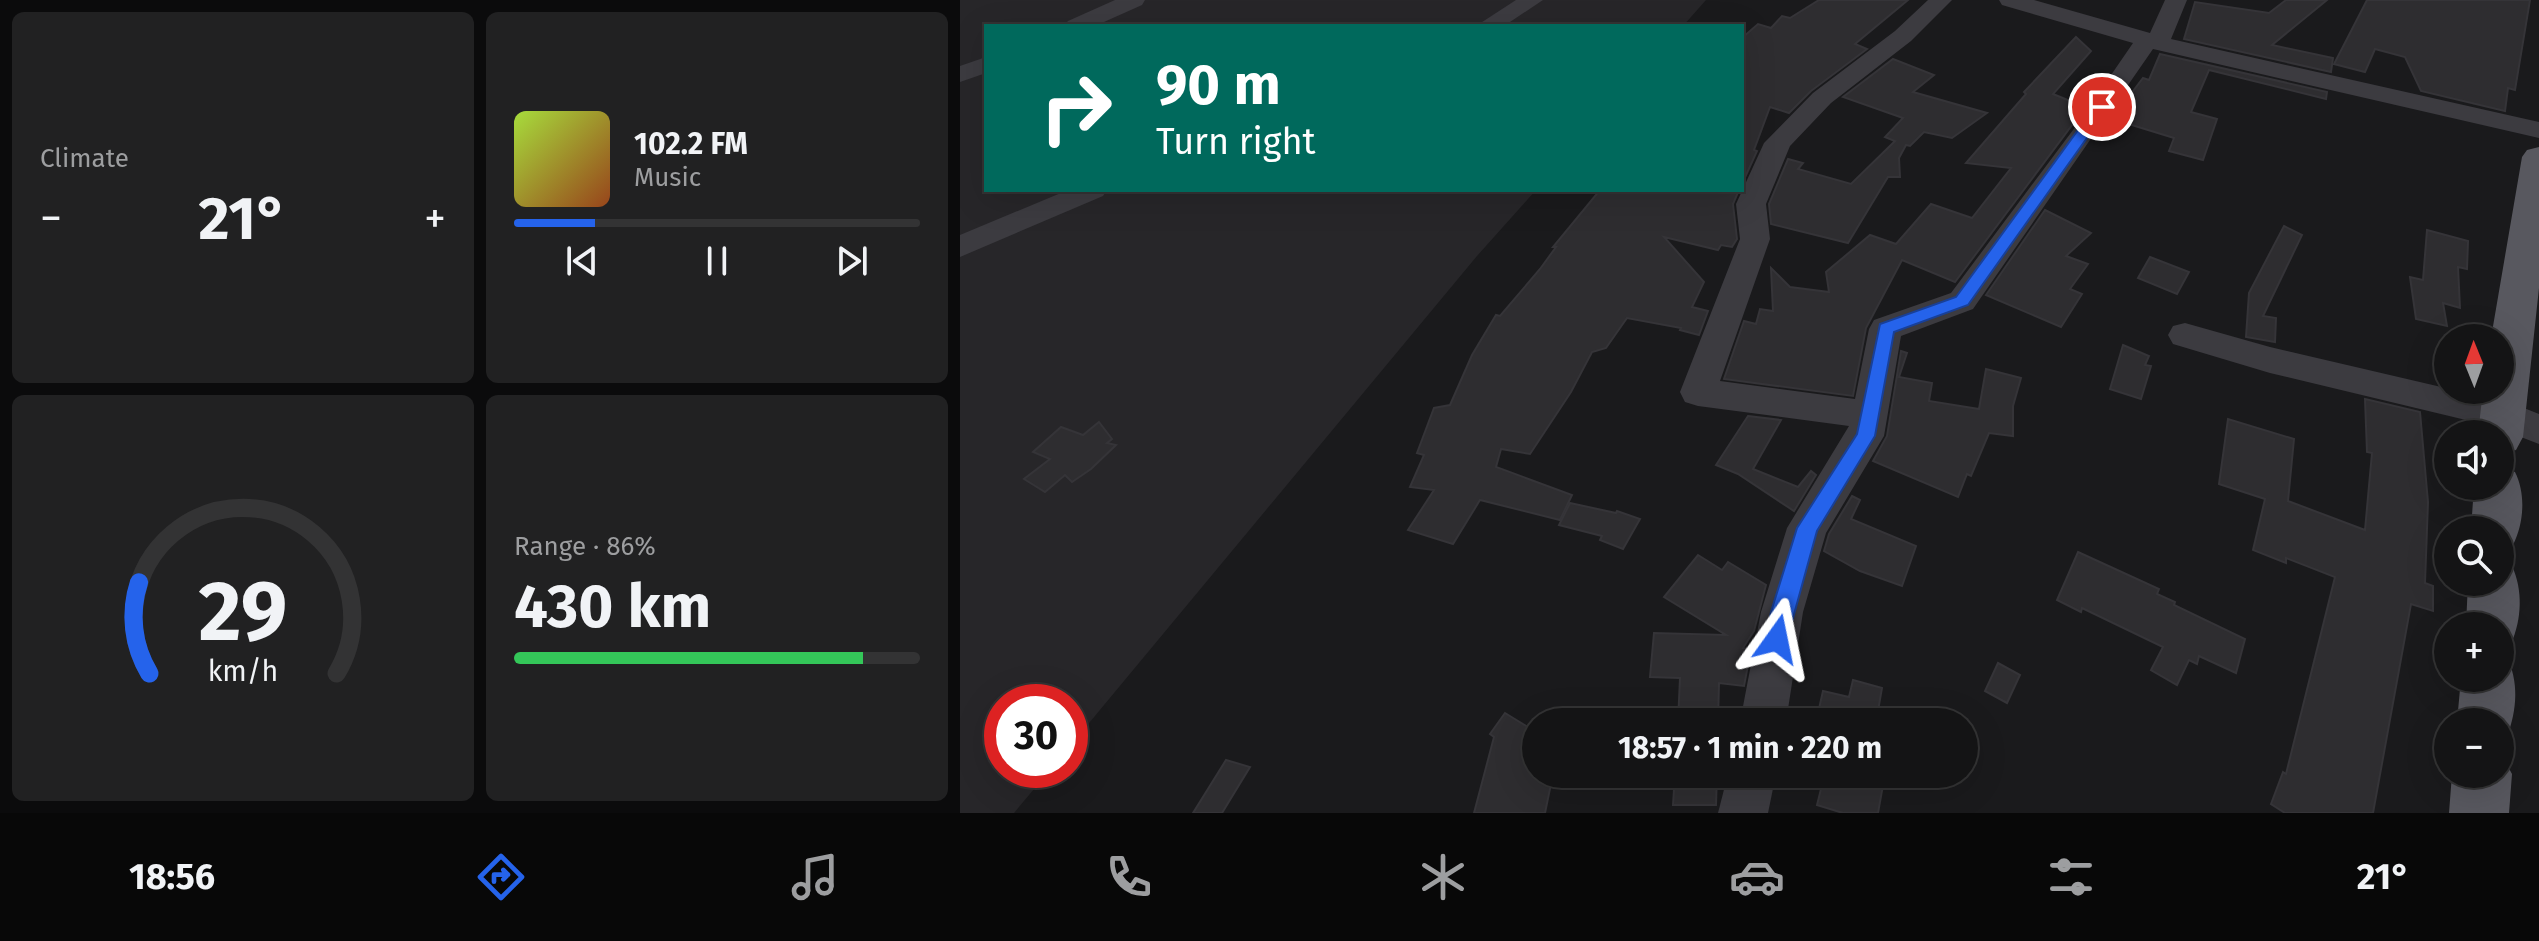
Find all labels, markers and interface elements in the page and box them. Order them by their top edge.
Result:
text: 90 m [1156,52,1281,119]
icon: right [1024,56,1128,160]
pin [2068,73,2136,141]
icon: arrive [2080,85,2124,129]
text: Turn right [1156,120,1316,164]
text: 102.2 FM [634,126,748,162]
text: Climate [40,143,129,174]
text: Music [634,162,701,193]
text: 21° [199,183,287,255]
text: − [40,192,62,245]
text: + [424,192,446,245]
icon: previous [560,239,604,283]
icon: pause [695,239,739,283]
icon: next [830,239,874,283]
north arrow [2434,324,2514,404]
map controls [2434,324,2514,788]
button: sound [2434,420,2514,500]
button: search [2434,516,2514,596]
text: Range · 86% [514,531,656,562]
text: 29 [199,561,287,661]
text: 430 km [514,571,711,643]
position arrow [1735,597,1819,681]
button: + [2434,612,2514,692]
text: km/h [208,654,278,689]
speed limit sign: 30 [984,684,1088,788]
button: − [2434,708,2514,788]
text: 18:57 · 1 min · 220 m [1618,730,1882,766]
icon: directions [473,849,529,905]
icon: music [787,849,843,905]
icon: phone [1101,849,1157,905]
icon: climate [1415,849,1471,905]
icon: car [1729,849,1785,905]
icon: filters [2043,849,2099,905]
text: 18:56 [129,855,215,899]
text: 21° [2357,855,2410,899]

